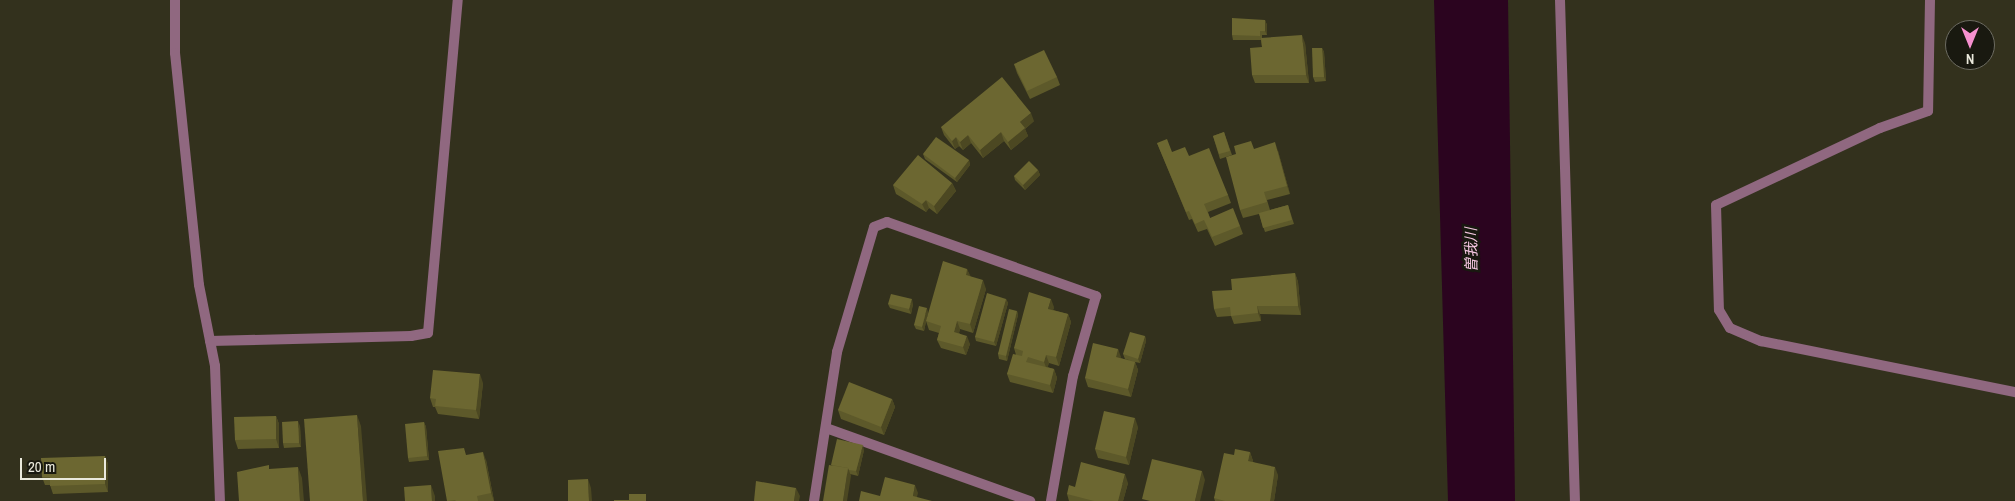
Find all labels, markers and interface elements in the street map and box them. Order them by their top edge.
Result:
north arrow [1945,20,1995,70]
text: N [1966,50,1974,68]
water label: 曽我川 [1462,227,1480,273]
scale bar [22,448,109,480]
text: 20 m [28,456,55,477]

